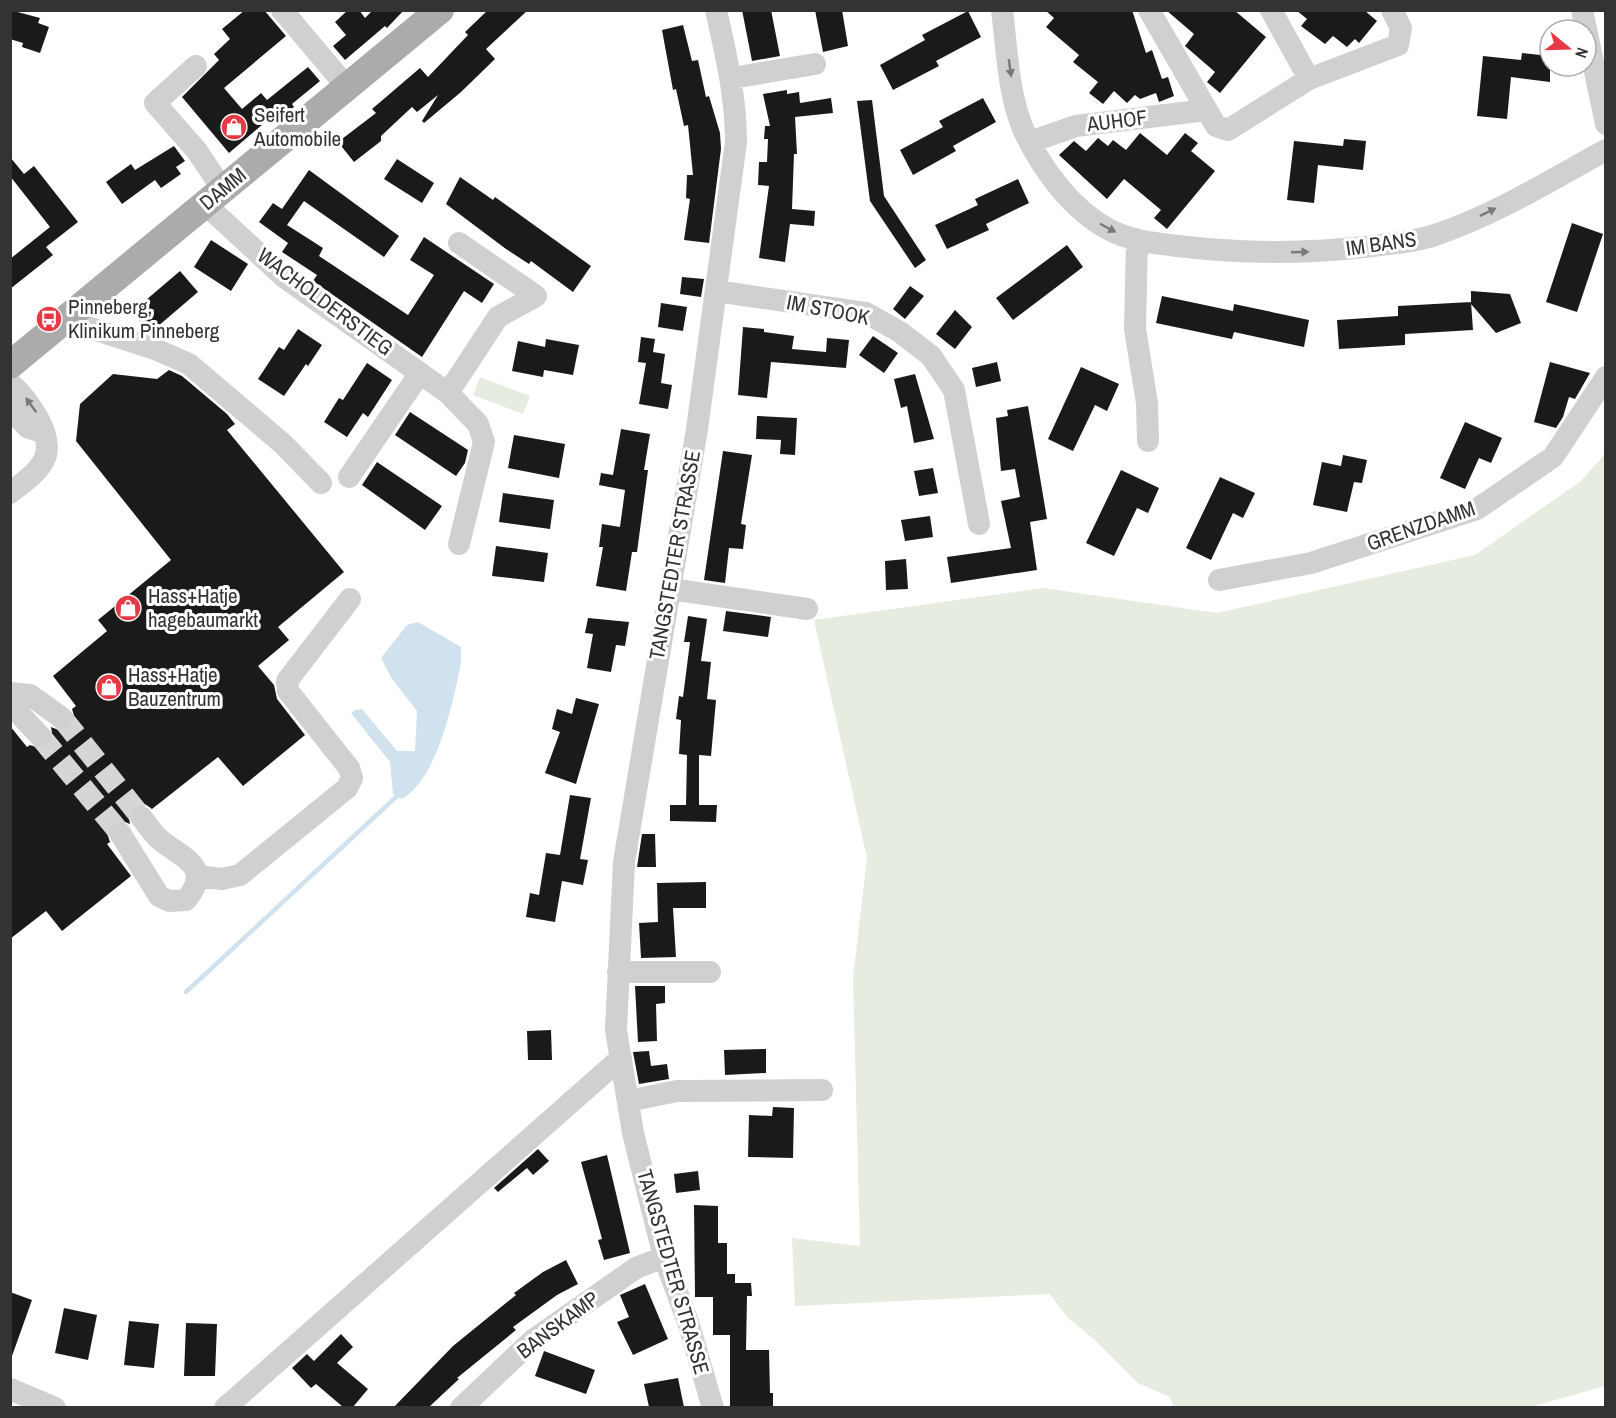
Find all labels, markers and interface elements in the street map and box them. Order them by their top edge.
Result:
north arrow [1538,18,1598,78]
text: N [1570,45,1594,61]
one-way arrow [1006,59,1015,78]
place label: Seifert Automobile [253,100,341,153]
street label: AUHOF [1084,102,1149,139]
shop icon: Seifert Automobile [219,112,249,142]
street label: DAMM [193,161,252,217]
one-way arrow [1480,207,1497,216]
one-way arrow [1099,223,1117,233]
street label: IM BANS [1344,224,1418,263]
street label: WACHOLDERSTIEG [251,241,399,362]
one-way arrow [1290,247,1309,256]
street label: IM STOOK [784,287,873,332]
place label: Pinneberg, Klinikum Pinneberg [68,292,220,345]
bus stop icon: Pinneberg, Klinikum Pinneberg [34,304,64,334]
one-way arrow [25,397,37,413]
street label: TANGSTEDTER STRASSE [642,448,707,662]
street label: GRENZDAMM [1363,493,1479,558]
place label: Hass+Hatje hagebaumarkt [148,581,258,634]
shop icon: Hass+Hatje hagebaumarkt [113,593,143,623]
place label: Hass+Hatje Bauzentrum [128,660,221,713]
shop icon: Hass+Hatje Bauzentrum [94,672,124,702]
street label: TANGSTEDTER STRASSE [630,1166,717,1378]
street label: BANSKAMP [511,1284,605,1365]

